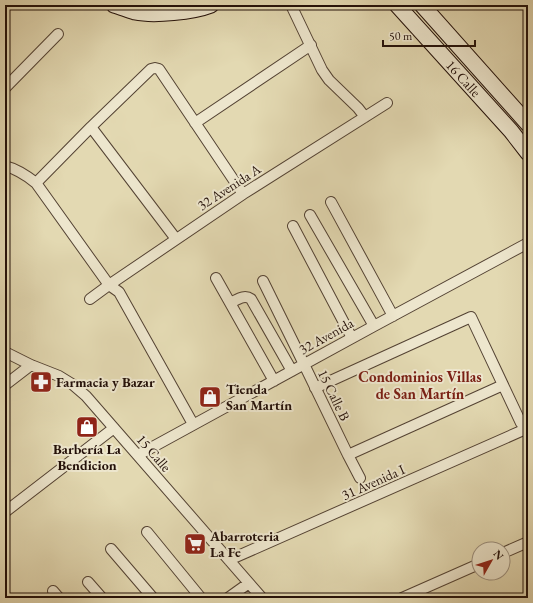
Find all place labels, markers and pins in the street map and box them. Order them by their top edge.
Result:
pharmacy icon: Farmacia y Bazar [28,369,54,395]
place label: Farmacia y Bazar [56,373,155,391]
place label: Tienda San Martín [226,380,292,414]
shop icon: Tienda San Martín [197,384,223,410]
shop icon: Barbería La Bendicion [74,414,100,440]
place label: Barbería La Bendicion [53,440,122,474]
place label: Abarroteria La Fe [209,527,280,561]
supermarket icon: Abarroteria La Fe [182,531,208,557]

